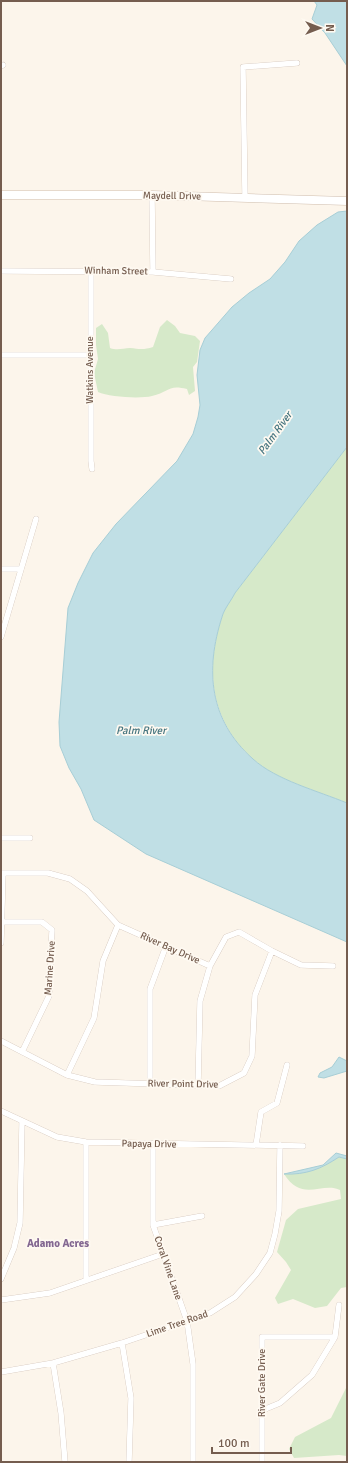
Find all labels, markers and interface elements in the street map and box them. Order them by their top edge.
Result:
north arrow [300,8,340,48]
text: N [323,24,336,32]
street label: Maydell Drive [143,189,201,203]
street label: Winham Street [84,264,148,278]
street label: Watkins Avenue [84,336,96,404]
water label: Palm River [255,407,296,457]
water label: Palm River [116,724,168,737]
street label: River Bay Drive [138,929,202,967]
street label: Marine Drive [42,940,58,996]
street label: River Point Drive [148,1077,218,1091]
street label: Papaya Drive [121,1138,177,1150]
street label: Coral Vine Lane [151,1234,185,1302]
district label: Adamo Acres [27,1237,89,1250]
street label: Lime Tree Road [145,1308,209,1340]
street label: River Gate Drive [256,1349,268,1417]
scale bar [212,1429,291,1455]
text: 100 m [218,1436,250,1451]

